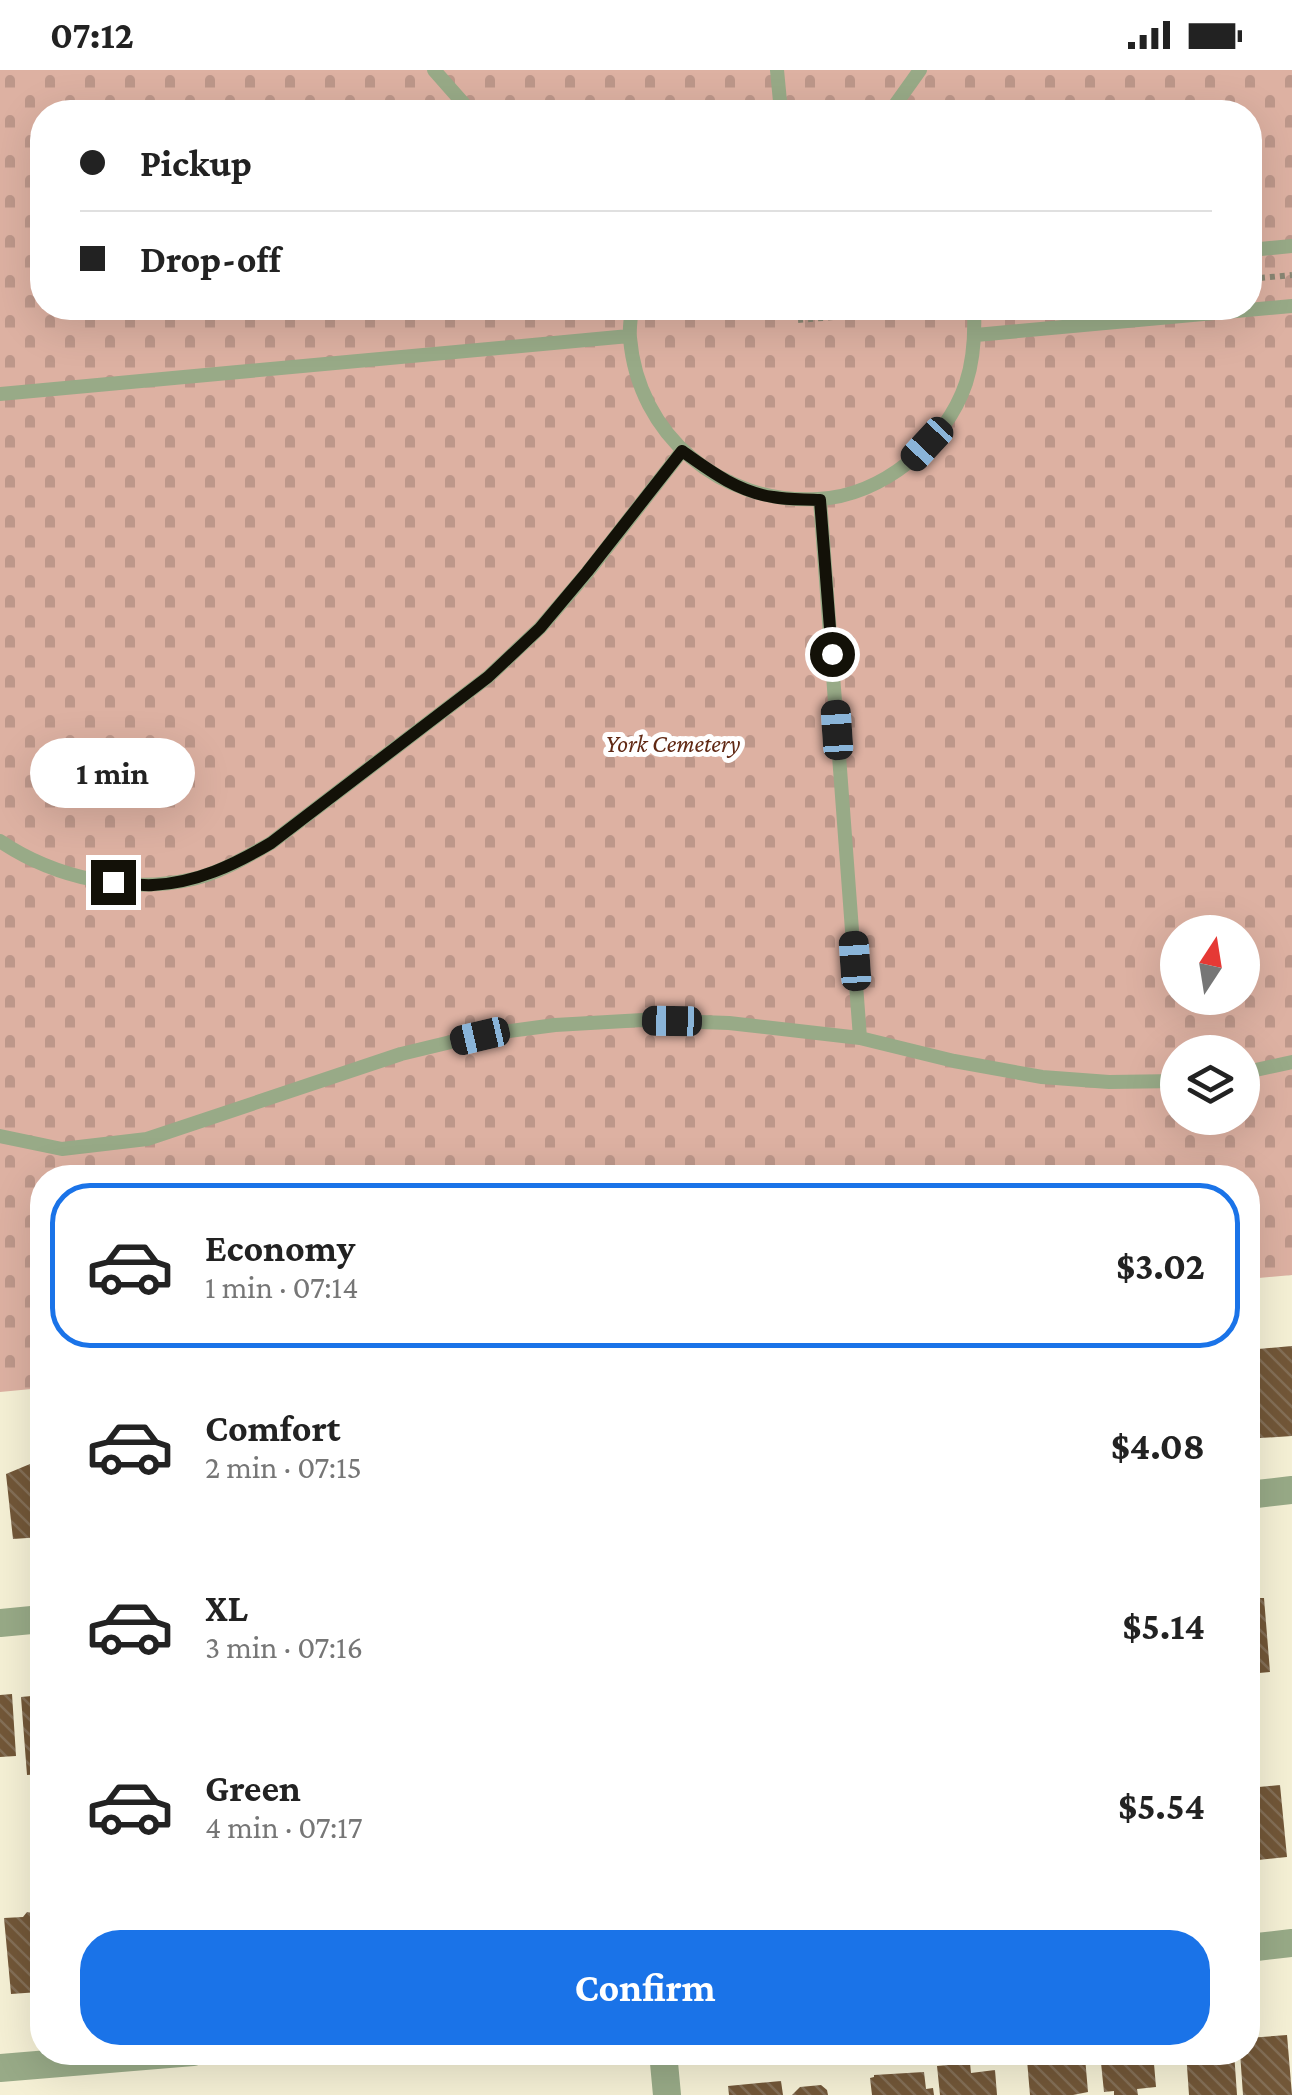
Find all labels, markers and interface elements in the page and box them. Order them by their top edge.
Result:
text: 07:12 [50,14,134,56]
text: Pickup [140,142,252,184]
text: Drop-off [140,238,281,280]
car [896,412,958,476]
route start [810,632,855,677]
car [820,699,854,761]
park label: York Cemetery [606,730,740,758]
callout: 1 min [31,737,196,807]
text: 1 min [76,755,149,791]
route end [91,860,136,905]
north arrow [1160,915,1260,1015]
map controls [1160,915,1260,1135]
car [838,930,872,992]
car [642,1005,702,1037]
car [447,1015,513,1057]
button: layers [1160,1035,1260,1135]
icon: car [85,1221,175,1311]
text: Economy [205,1227,355,1269]
text: $3.02 [1116,1245,1205,1287]
text: 1 min · 07:14 [205,1269,358,1305]
icon: car [85,1401,175,1491]
text: Comfort [205,1407,341,1449]
text: $4.08 [1111,1425,1205,1467]
text: 2 min · 07:15 [205,1449,362,1485]
icon: car [85,1581,175,1671]
text: XL [205,1587,248,1629]
text: $5.14 [1122,1605,1205,1647]
text: 3 min · 07:16 [205,1629,363,1665]
icon: car [85,1761,175,1851]
text: Green [205,1767,301,1809]
text: $5.54 [1118,1785,1205,1827]
text: 4 min · 07:17 [205,1809,363,1845]
button: Confirm [80,1930,1210,2045]

